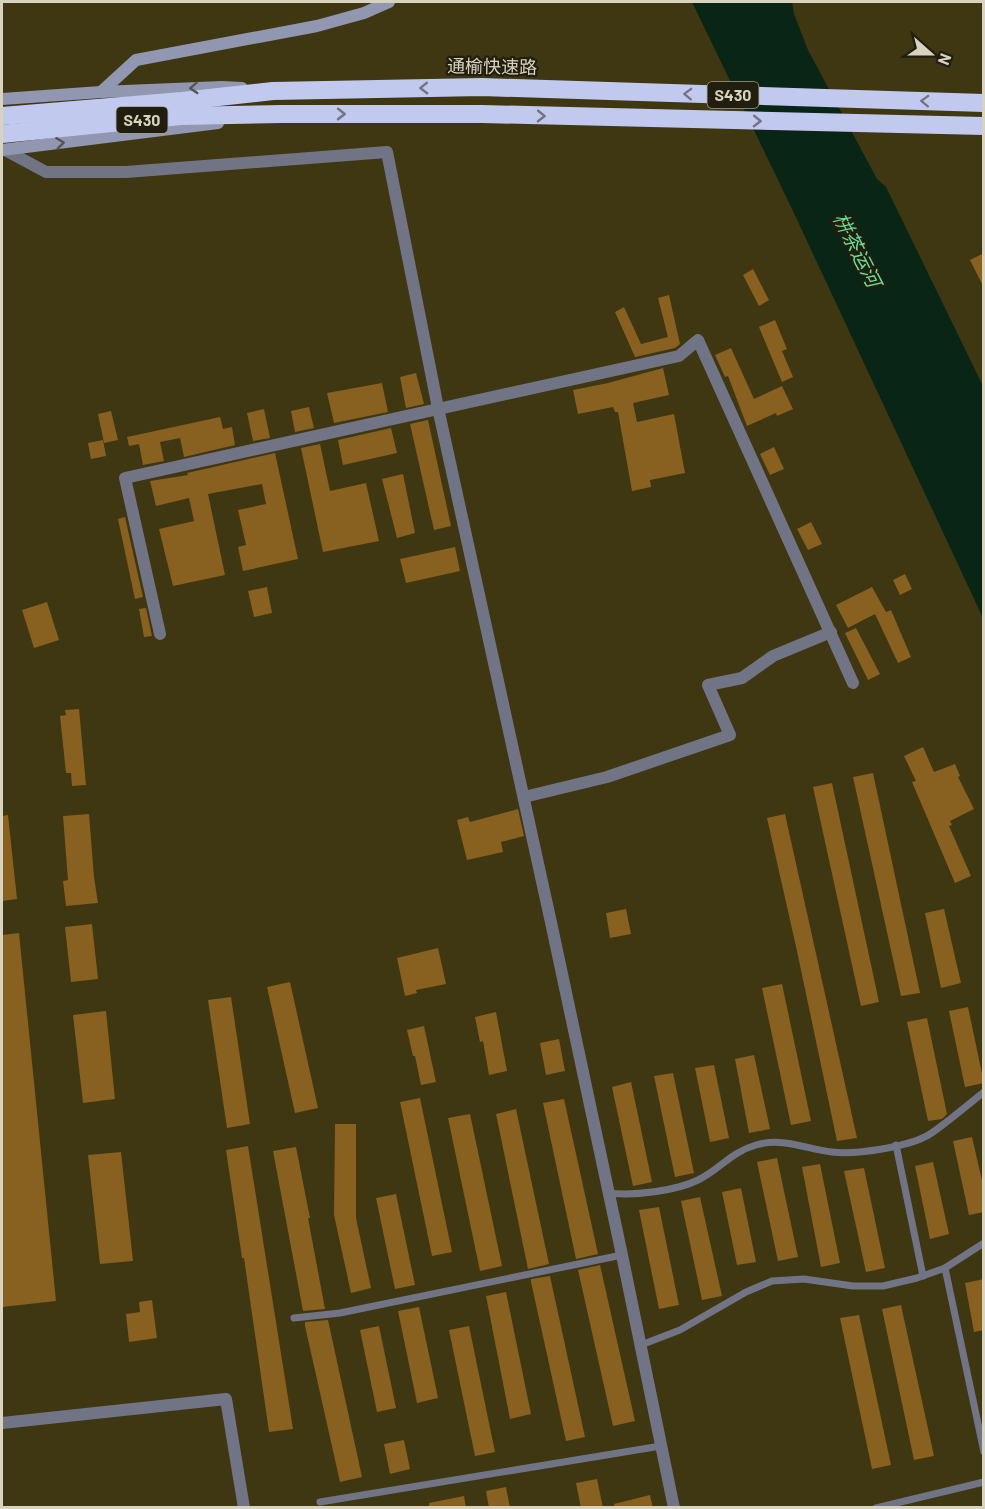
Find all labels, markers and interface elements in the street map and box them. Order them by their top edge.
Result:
north arrow [901,24,961,84]
text: N [935,51,956,68]
street label: 通榆快速路 [447,54,537,78]
one-way arrow [190,81,199,94]
one-way arrow [419,82,428,94]
road number: S430 [708,82,758,108]
one-way arrow [684,87,693,100]
one-way arrow [921,95,930,108]
road number: S430 [116,107,168,133]
one-way arrow [336,108,345,120]
one-way arrow [536,110,545,122]
one-way arrow [752,114,761,127]
one-way arrow [55,137,64,149]
water label: 栟茶运河 [829,208,889,294]

